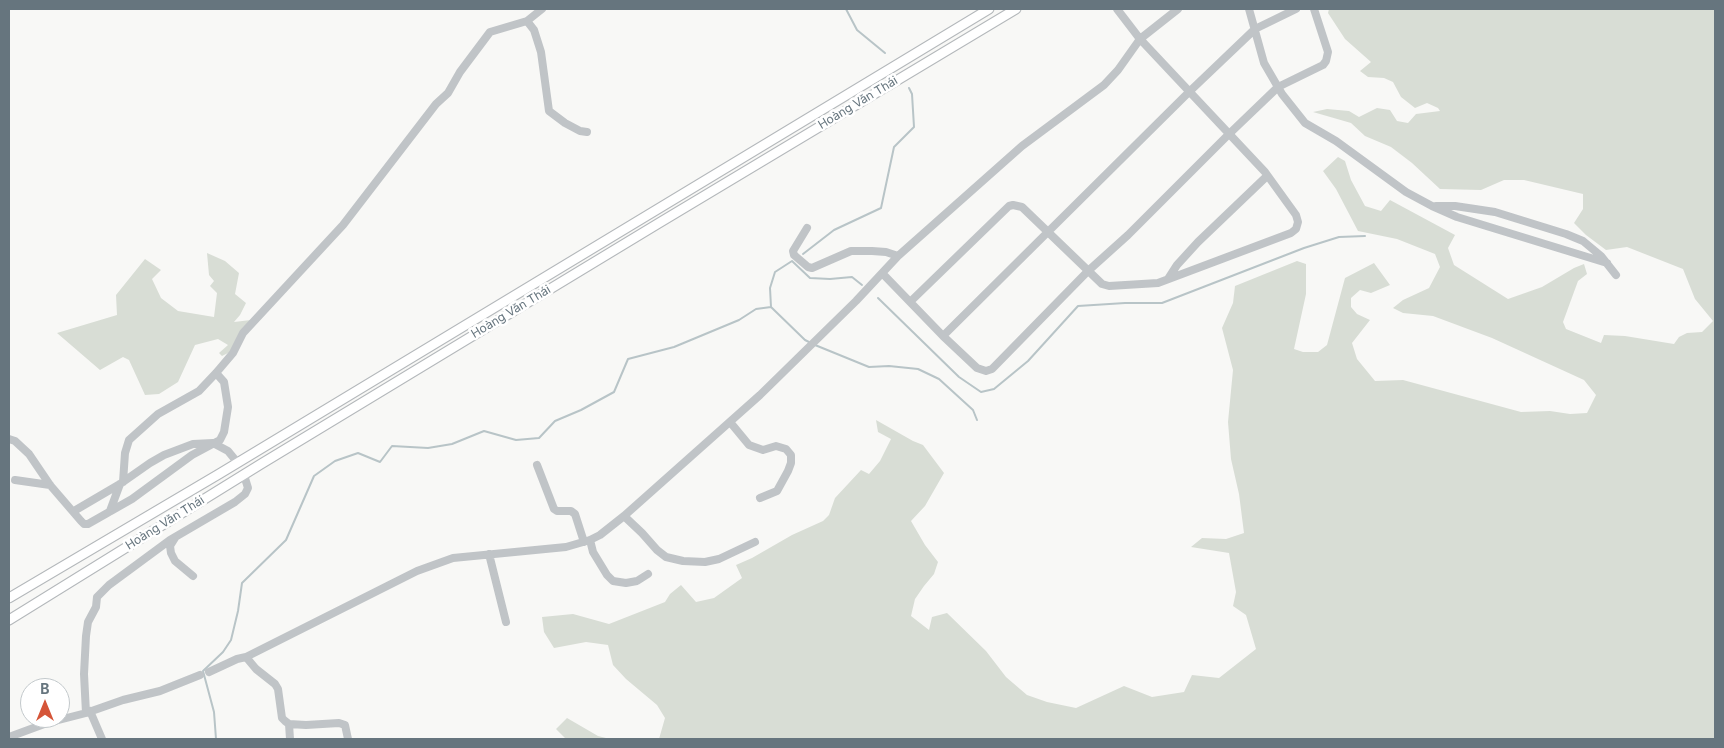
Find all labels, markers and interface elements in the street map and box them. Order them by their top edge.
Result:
street label: Hoàng Văn Thái [816,74,900,132]
street label: Hoàng Văn Thái [469,283,553,341]
street label: Hoàng Văn Thái [123,493,207,553]
north arrow [20,678,70,728]
text: B [40,680,50,697]

